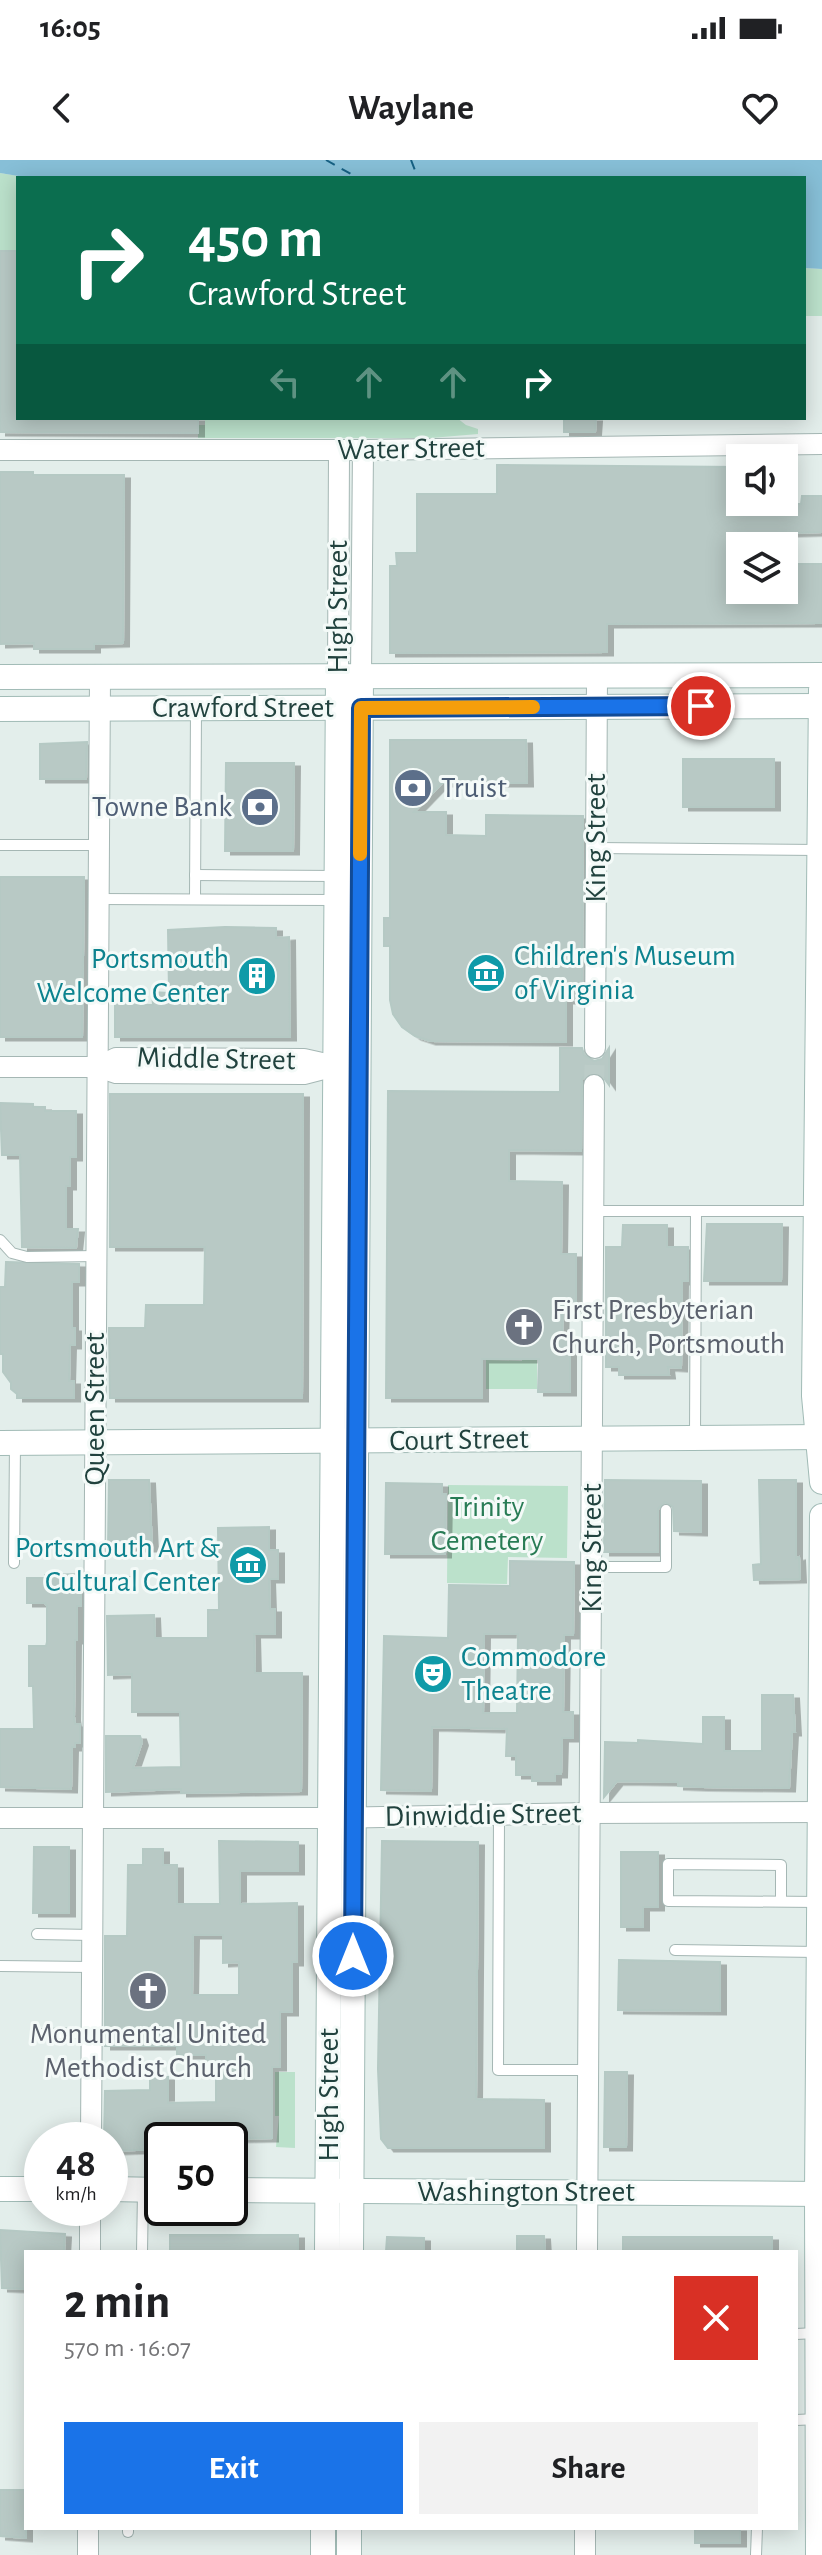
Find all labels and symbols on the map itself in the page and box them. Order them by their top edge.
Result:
street label: Water Street [337,433,485,465]
street label: High Street [323,540,353,674]
pin [667,672,735,740]
street label: Crawford Street [152,693,334,723]
bank icon: Truist [392,767,434,809]
place label: Truist [441,773,507,803]
street label: King Street [581,773,611,903]
bank icon: Towne Bank [239,786,281,828]
place label: Towne Bank [92,792,232,822]
place label: Children's Museum of Virginia [514,941,736,1005]
place label: Portsmouth Welcome Center [37,944,229,1008]
museum icon: Children's Museum of Virginia [465,952,507,994]
building icon: Portsmouth Welcome Center [236,955,278,997]
street label: Middle Street [136,1043,296,1075]
place label: First Presbyterian Church, Portsmouth [552,1295,785,1359]
church icon: First Presbyterian Church, Portsmouth [503,1306,545,1348]
street label: Queen Street [80,1332,110,1486]
street label: Court Street [389,1424,529,1456]
street label: King Street [577,1483,607,1613]
park label: Trinity Cemetery [431,1492,543,1556]
place label: Portsmouth Art & Cultural Center [15,1533,220,1597]
museum icon: Portsmouth Art & Cultural Center [227,1544,269,1586]
place label: Commodore Theatre [461,1642,606,1706]
theatre icon: Commodore Theatre [412,1653,454,1695]
street label: Dinwiddie Street [384,1798,582,1832]
position arrow [311,1914,395,1998]
church icon: Monumental United Methodist Church [127,1970,169,2012]
place label: Monumental United Methodist Church [30,2019,266,2083]
street label: High Street [314,2028,344,2162]
speed limit sign: 50 [144,2122,248,2226]
street label: Washington Street [417,2177,635,2207]

